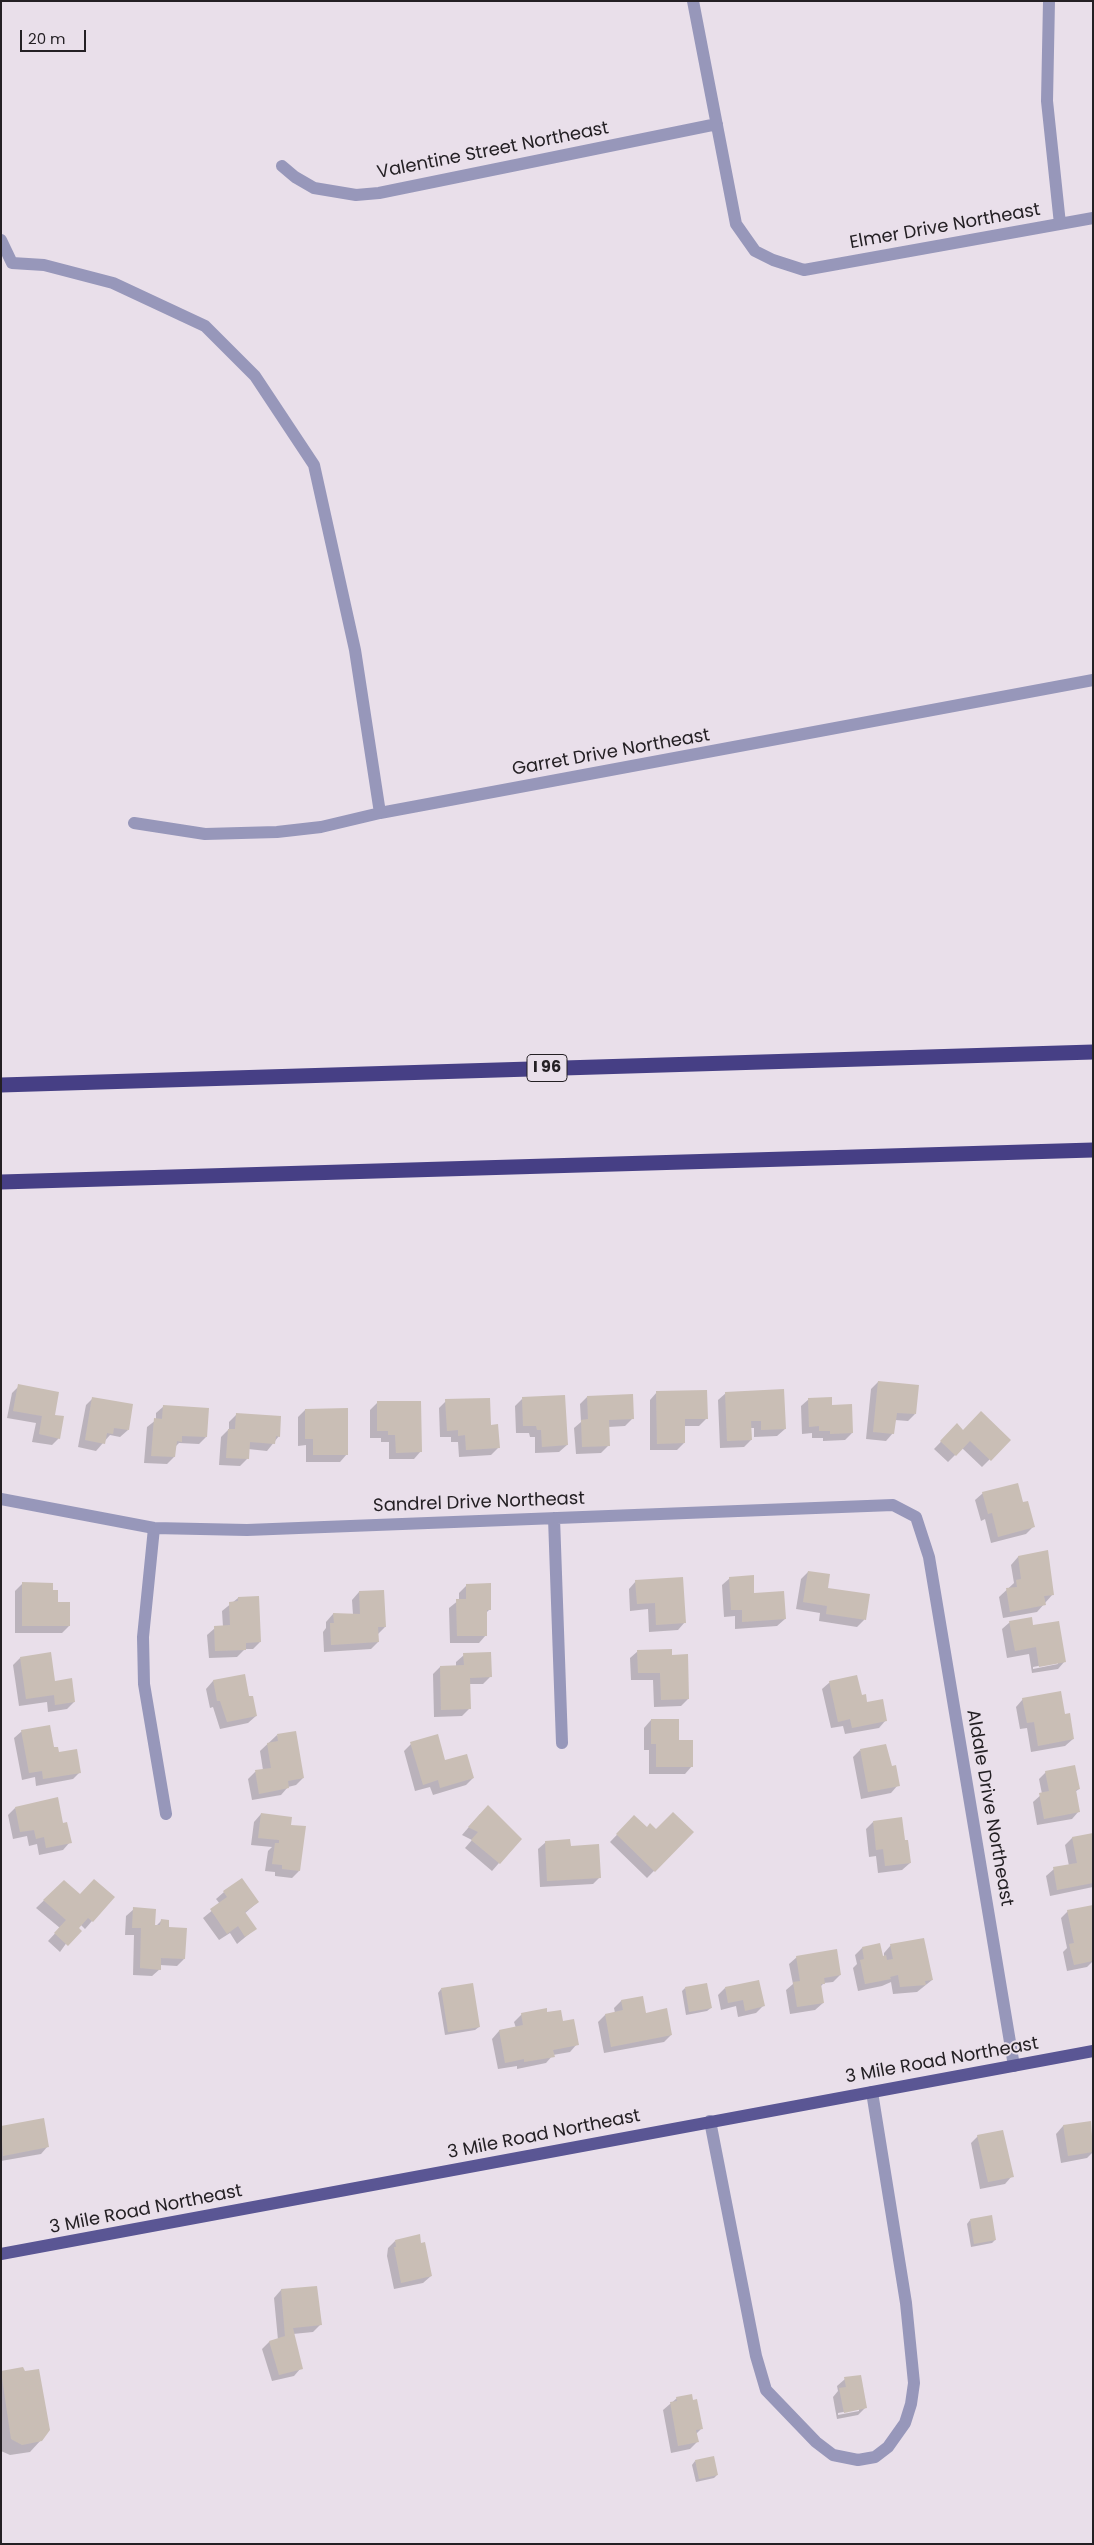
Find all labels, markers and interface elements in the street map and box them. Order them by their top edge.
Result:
scale bar [22,20,89,52]
text: 20 m [28,28,66,49]
street label: Valentine Street Northeast [375,118,611,184]
street label: Elmer Drive Northeast [848,200,1042,254]
street label: Garret Drive Northeast [511,725,711,781]
road number: I 96 [527,1054,567,1082]
street label: Sandrel Drive Northeast [373,1489,585,1517]
street label: Aldale Drive Northeast [961,1708,1017,1908]
street label: 3 Mile Road Northeast [844,2033,1040,2089]
street label: 3 Mile Road Northeast [446,2106,642,2164]
street label: 3 Mile Road Northeast [48,2181,244,2239]

